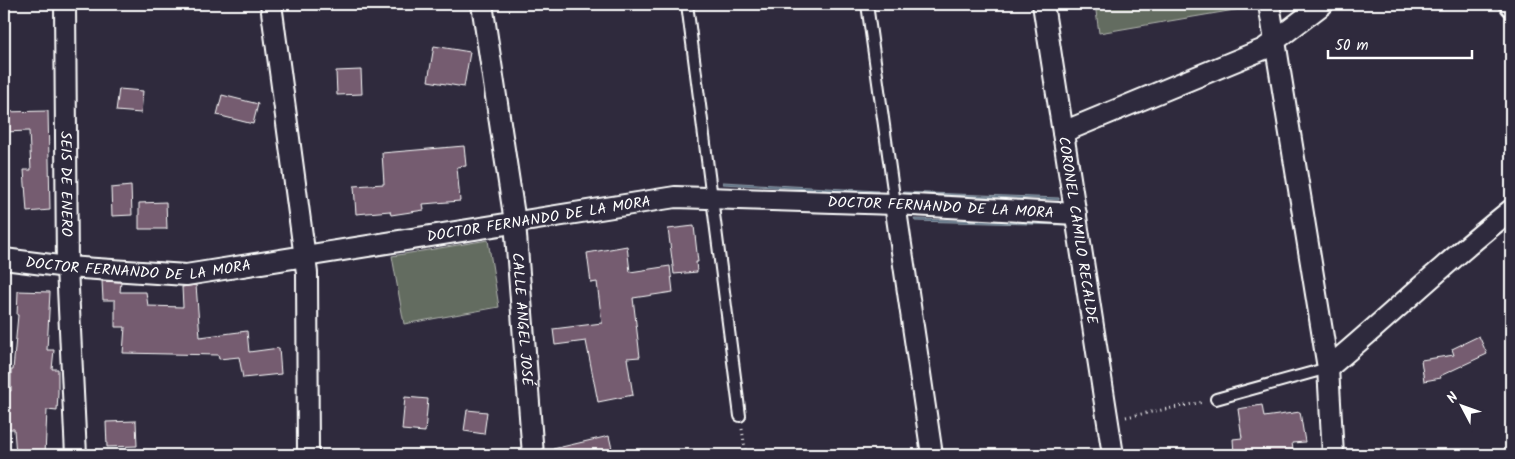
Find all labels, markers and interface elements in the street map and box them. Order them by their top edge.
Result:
scale bar [1328,28,1471,60]
text: 50 m [1335,34,1369,58]
street label: SEIS DE ENERO [53,131,78,237]
street label: CORONEL CAMILO RECALDE [1051,135,1104,327]
street label: DOCTOR FERNANDO DE LA MORA [425,190,653,249]
street label: DOCTOR FERNANDO DE LA MORA [827,191,1055,226]
street label: DOCTOR FERNANDO DE LA MORA [24,251,253,288]
street label: CALLE ANGEL JOSÉ [504,252,539,388]
north arrow [1438,382,1488,432]
text: N [1442,387,1464,409]

